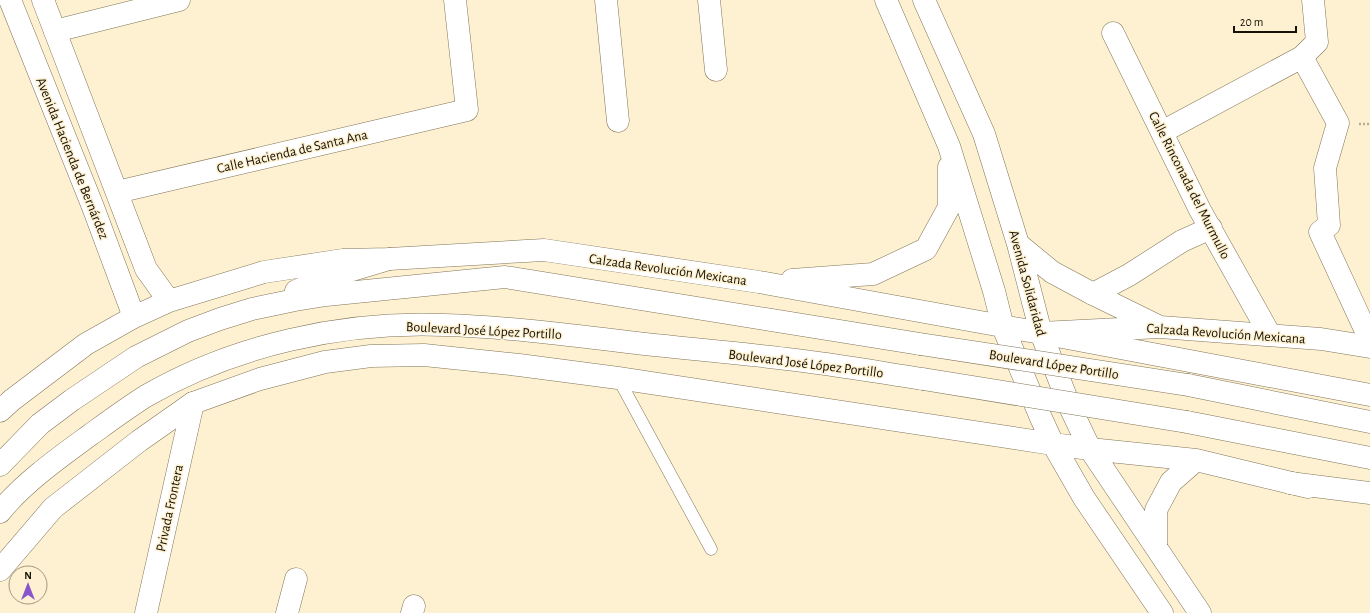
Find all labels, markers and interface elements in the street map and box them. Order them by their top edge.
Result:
scale bar [1234,8,1296,34]
text: 20 m [1240,16,1263,28]
street label: Avenida Hacienda de Bernárdez [33,76,111,241]
street label: Calle Rinconada del Murmullo [1146,109,1233,262]
street label: Calle Hacienda de Santa Ana [215,128,370,176]
street label: Avenida Solidaridad [1006,229,1048,338]
street label: Calzada Revolución Mexicana [588,252,748,288]
street label: Boulevard José López Portillo [406,320,562,342]
street label: Calzada Revolución Mexicana [1146,321,1306,347]
street label: Boulevard José López Portillo [728,348,884,380]
street label: Boulevard López Portillo [988,348,1120,382]
street label: Privada Frontera [154,463,186,553]
north arrow [8,565,48,605]
text: N [24,570,32,581]

